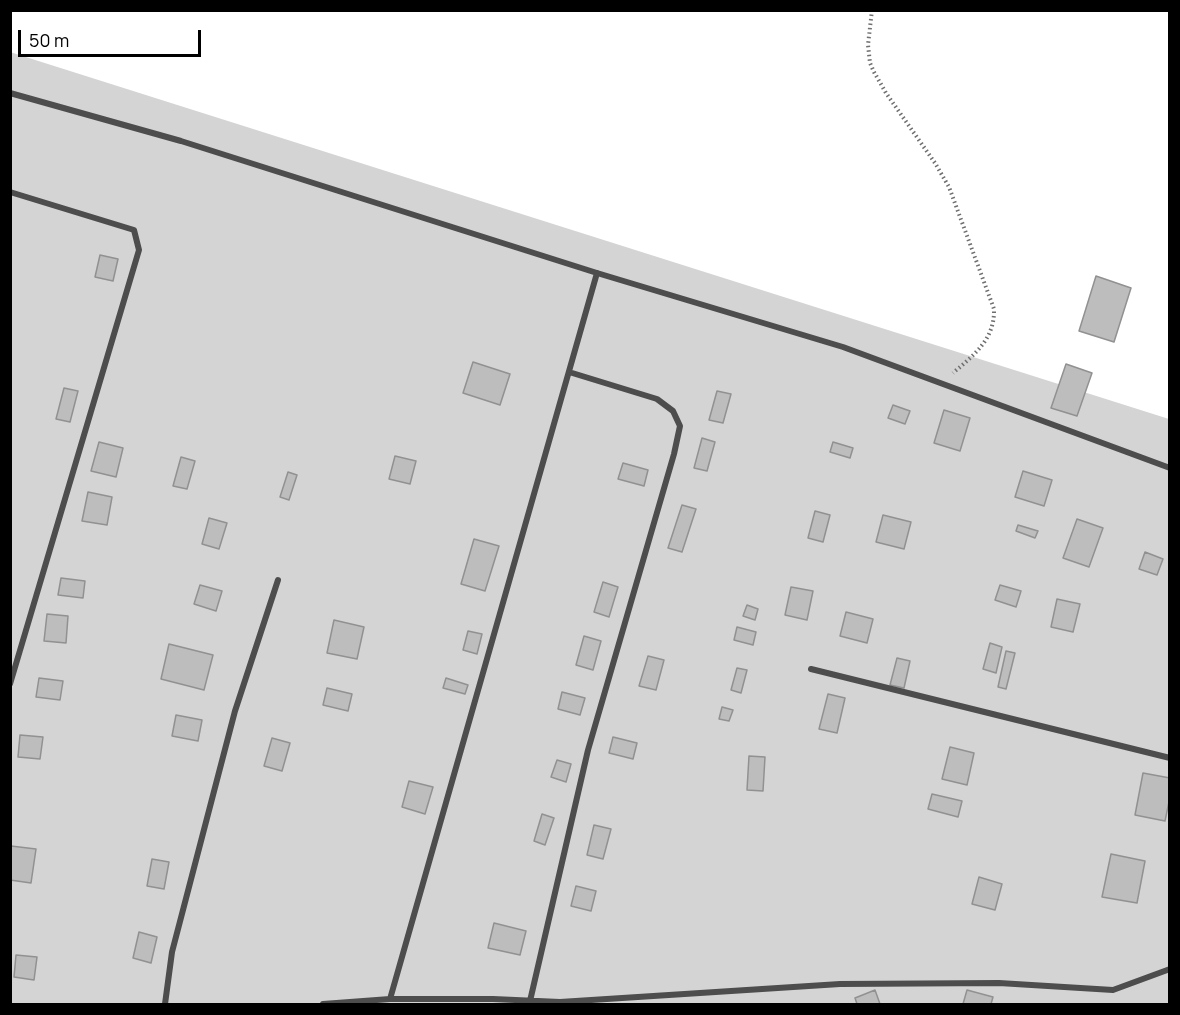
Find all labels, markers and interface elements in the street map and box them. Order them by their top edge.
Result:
scale bar [21,18,204,56]
text: 50 m [29,28,69,52]

